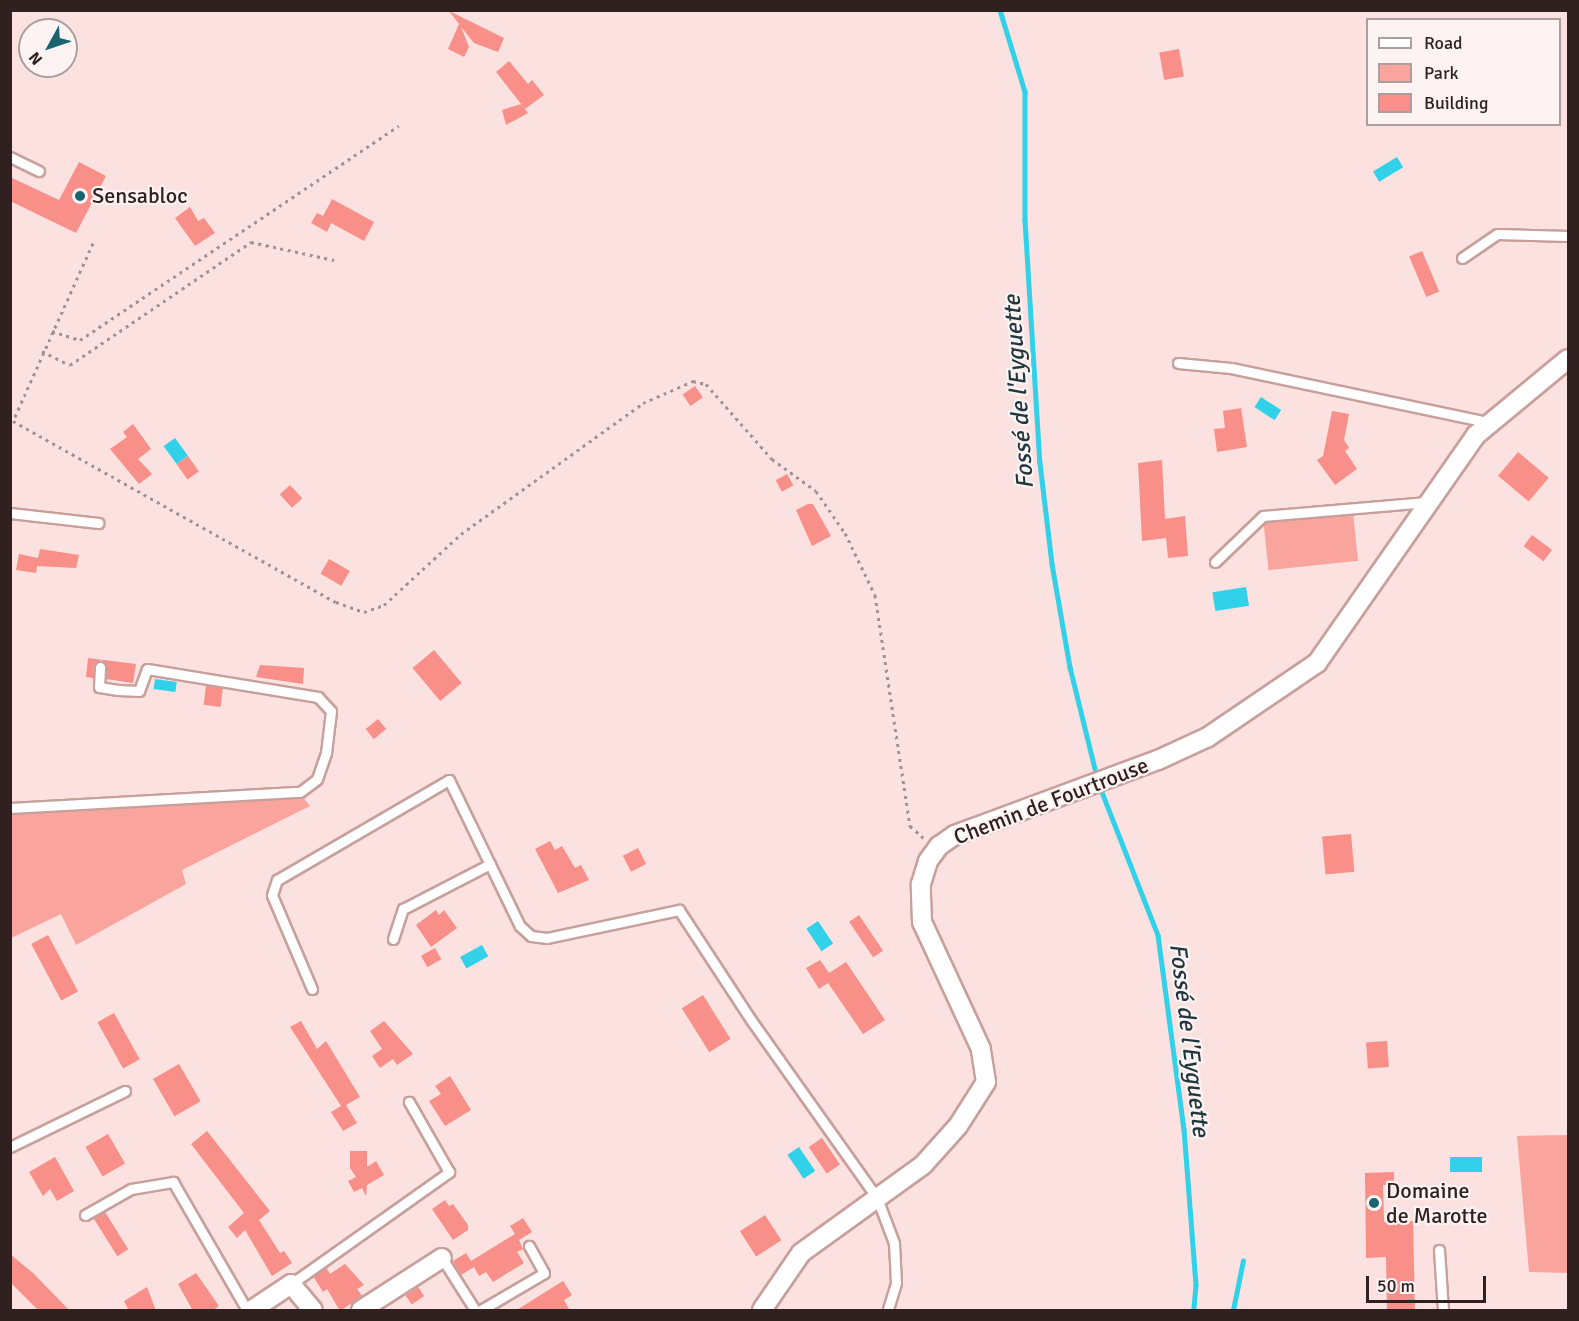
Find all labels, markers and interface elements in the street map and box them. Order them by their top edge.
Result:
north arrow [18,18,78,78]
legend [1366,18,1561,126]
text: Road [1424,32,1463,54]
text: N [25,48,47,69]
text: Park [1424,62,1459,84]
text: Building [1424,92,1488,114]
place label: Sensabloc [92,183,188,209]
marker: Sensabloc [73,189,87,203]
water label: Fossé de l'Eyguette [998,294,1040,490]
street label: Chemin de Fourtrouse [950,752,1152,850]
water label: Fossé de l'Eyguette [1163,942,1215,1138]
place label: Domaine de Marotte [1386,1177,1488,1228]
marker: Domaine de Marotte [1367,1196,1381,1210]
scale bar [1369,1264,1489,1302]
text: 50 m [1377,1275,1415,1297]

